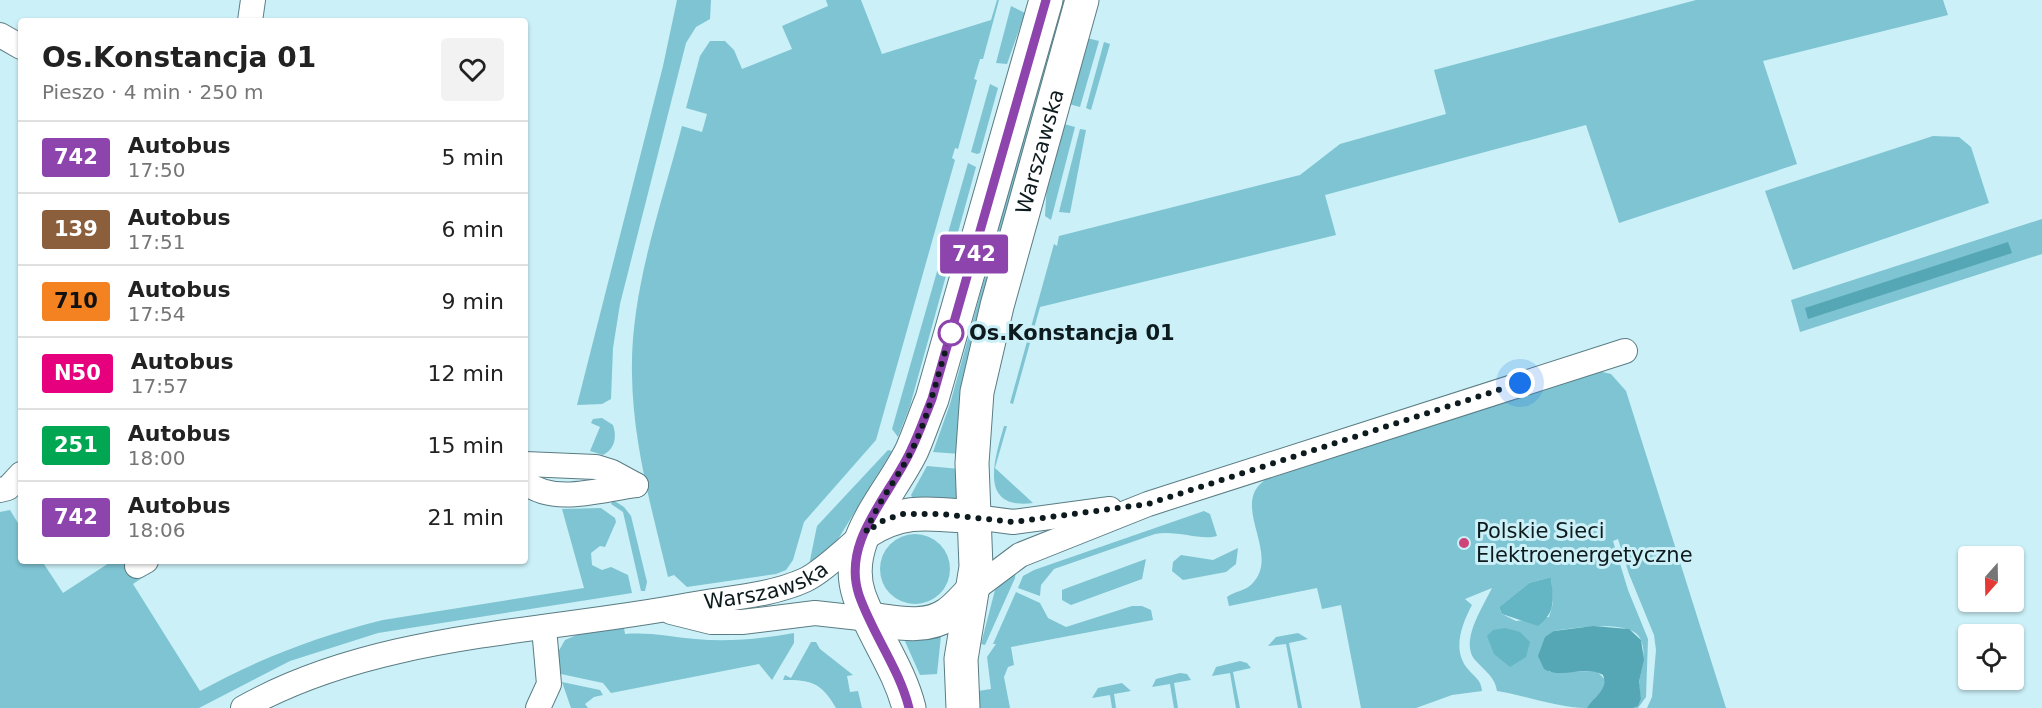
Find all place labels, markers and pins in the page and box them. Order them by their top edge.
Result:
marker: Os.Konstancja 01 [938,320,964,346]
place label: Os.Konstancja 01 [969,321,1175,345]
place label: Polskie Sieci Elektroenergetyczne [1476,519,1693,567]
marker: Polskie Sieci Elektroenergetyczne [1457,536,1471,550]

